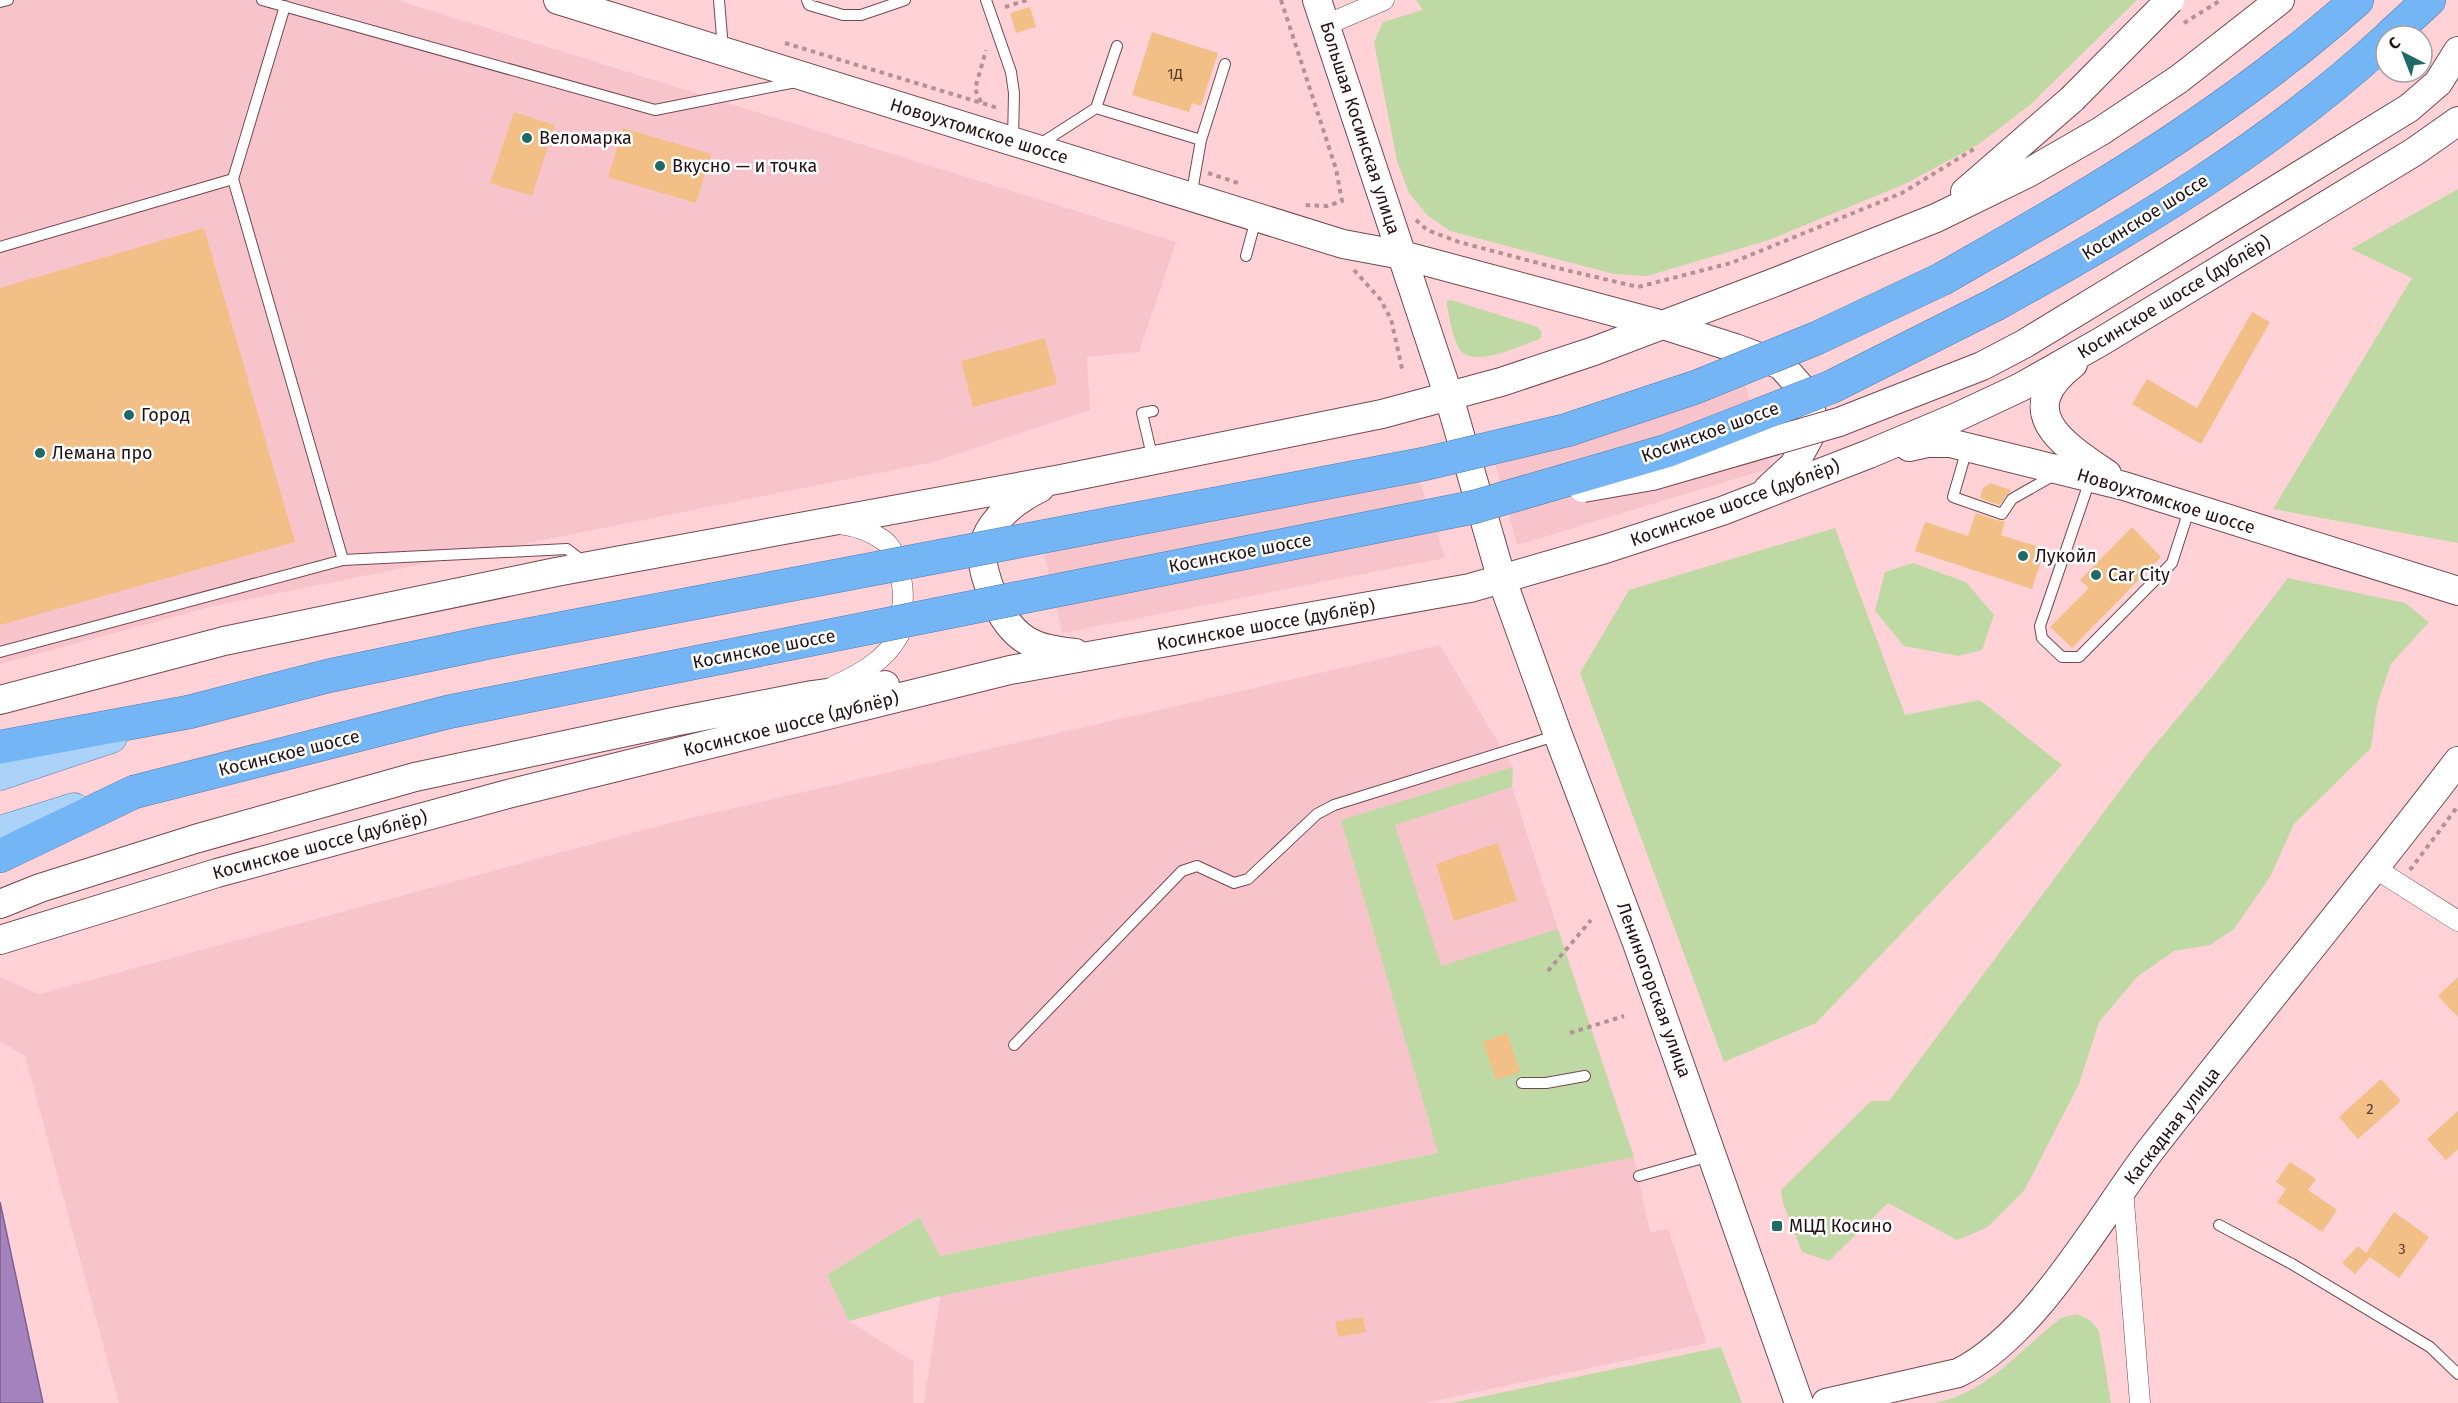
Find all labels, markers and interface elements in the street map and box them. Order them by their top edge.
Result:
street label: Большая Косинская улица [1315,19,1405,237]
north arrow [2374,24,2434,84]
text: С [2385,33,2405,53]
house number: 1Д [1167,65,1183,83]
street label: Новоухтомское шоссе [887,93,1071,169]
place label: Веломарка [539,127,632,149]
marker: Веломарка [520,131,534,145]
place label: Вкусно — и точка [672,155,817,177]
marker: Вкусно — и точка [653,159,667,173]
street label: Косинское шоссе [2078,169,2212,265]
street label: Косинское шоссе (дублёр) [2073,230,2275,363]
street label: Косинское шоссе [1638,397,1782,467]
place label: Город [141,404,190,426]
marker: Город [122,408,136,422]
place label: Лемана про [52,442,153,464]
marker: Лемана про [33,446,47,460]
street label: Косинское шоссе (дублёр) [1627,455,1843,551]
street label: Новоухтомское шоссе [2074,463,2258,539]
street label: Косинское шоссе [1167,528,1313,578]
place label: Лукойл [2035,545,2097,567]
marker: Лукойл [2016,549,2030,563]
place label: Car City [2108,564,2170,586]
marker: Car City [2089,568,2103,582]
street label: Косинское шоссе (дублёр) [1155,595,1377,655]
street label: Косинское шоссе [691,624,837,674]
street label: Косинское шоссе (дублёр) [681,687,901,761]
street label: Косинское шоссе [216,725,362,781]
street label: Косинское шоссе (дублёр) [210,806,430,884]
street label: Лениногорская улица [1612,899,1696,1081]
street label: Каскадная улица [2119,1063,2225,1189]
house number: 2 [2366,1100,2374,1118]
place label: МЦД Косино [1789,1215,1892,1237]
marker: МЦД Косино [1770,1219,1784,1233]
house number: 3 [2398,1240,2406,1258]

